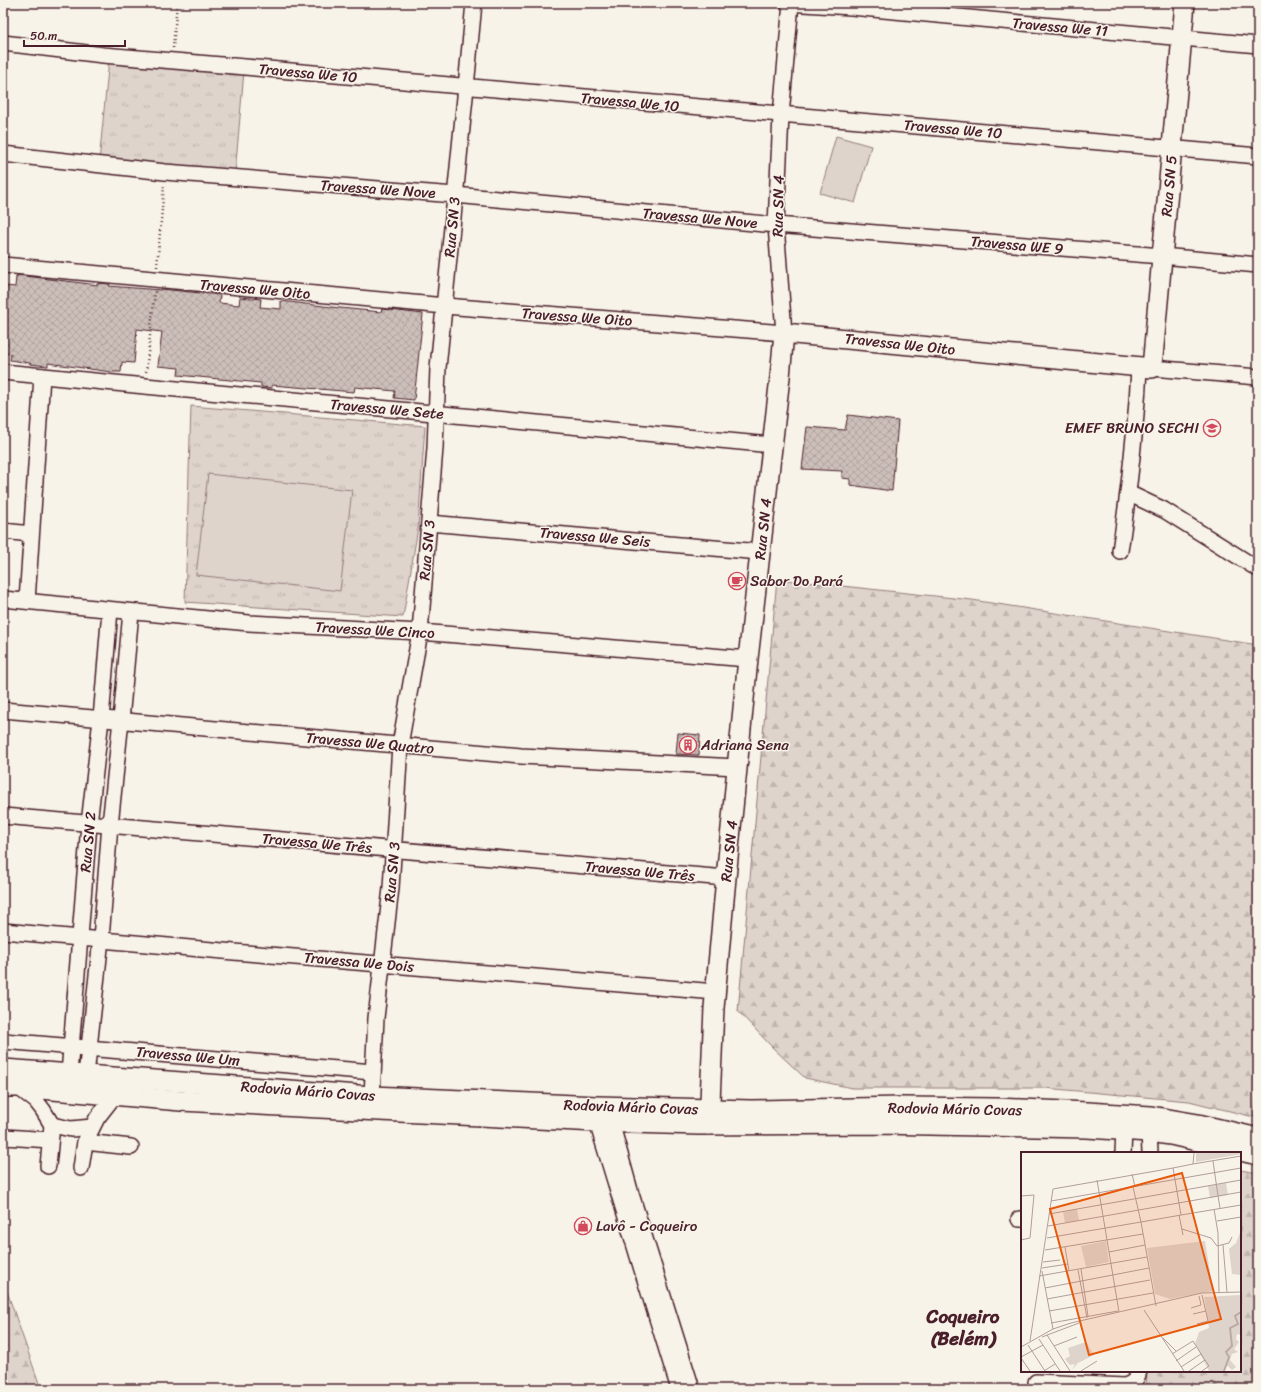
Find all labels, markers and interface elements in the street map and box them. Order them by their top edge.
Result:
street label: Travessa We 11 [1011,10,1109,44]
scale bar [24,22,125,48]
text: 50 m [30,25,57,47]
street label: Travessa We 10 [258,56,358,90]
street label: Travessa We 10 [580,85,680,119]
street label: Travessa We 10 [903,112,1003,146]
street label: Rua SN 5 [1153,154,1185,218]
street label: Travessa We Nove [320,172,436,206]
street label: Rua SN 4 [764,175,792,237]
street label: Rua SN 3 [436,196,468,258]
street label: Travessa We Nove [641,200,759,236]
street label: Travessa WE 9 [970,228,1064,262]
street label: Travessa We Oito [199,271,312,307]
street label: Travessa We Oito [521,300,634,334]
street label: Travessa We Oito [844,325,957,363]
street label: Travessa We Sete [329,391,445,427]
place label: EMEF BRUNO SECHI [1065,415,1199,441]
school or university icon: EMEF BRUNO SECHI [1202,418,1222,438]
street label: Rua SN 4 [747,497,779,561]
street label: Rua SN 3 [411,519,443,581]
street label: Travessa We Seis [538,519,652,555]
place label: Sabor Do Pará [750,568,843,594]
cafe icon: Sabor Do Pará [727,571,747,591]
street label: Travessa We Cinco [315,614,436,646]
street label: Travessa We Quatro [305,724,436,762]
place label: Adriana Sena [700,732,789,758]
building icon: Adriana Sena [678,735,698,755]
street label: Rua SN 2 [72,810,104,874]
street label: Rua SN 4 [713,819,745,883]
street label: Travessa We Três [261,825,373,861]
street label: Rua SN 3 [376,841,408,903]
street label: Travessa We Três [584,853,696,889]
street label: Travessa We Dois [303,944,415,980]
street label: Travessa We Um [135,1038,242,1074]
street label: Rodovia Mário Covas [240,1073,376,1109]
street label: Rodovia Mário Covas [563,1092,699,1122]
street label: Rodovia Mário Covas [887,1095,1023,1123]
inset map [1021,1152,1241,1372]
place label: Lavô - Coqueiro [596,1213,698,1239]
shop icon: Lavô - Coqueiro [573,1216,593,1236]
district label: Coqueiro (Belém) [926,1300,1000,1355]

